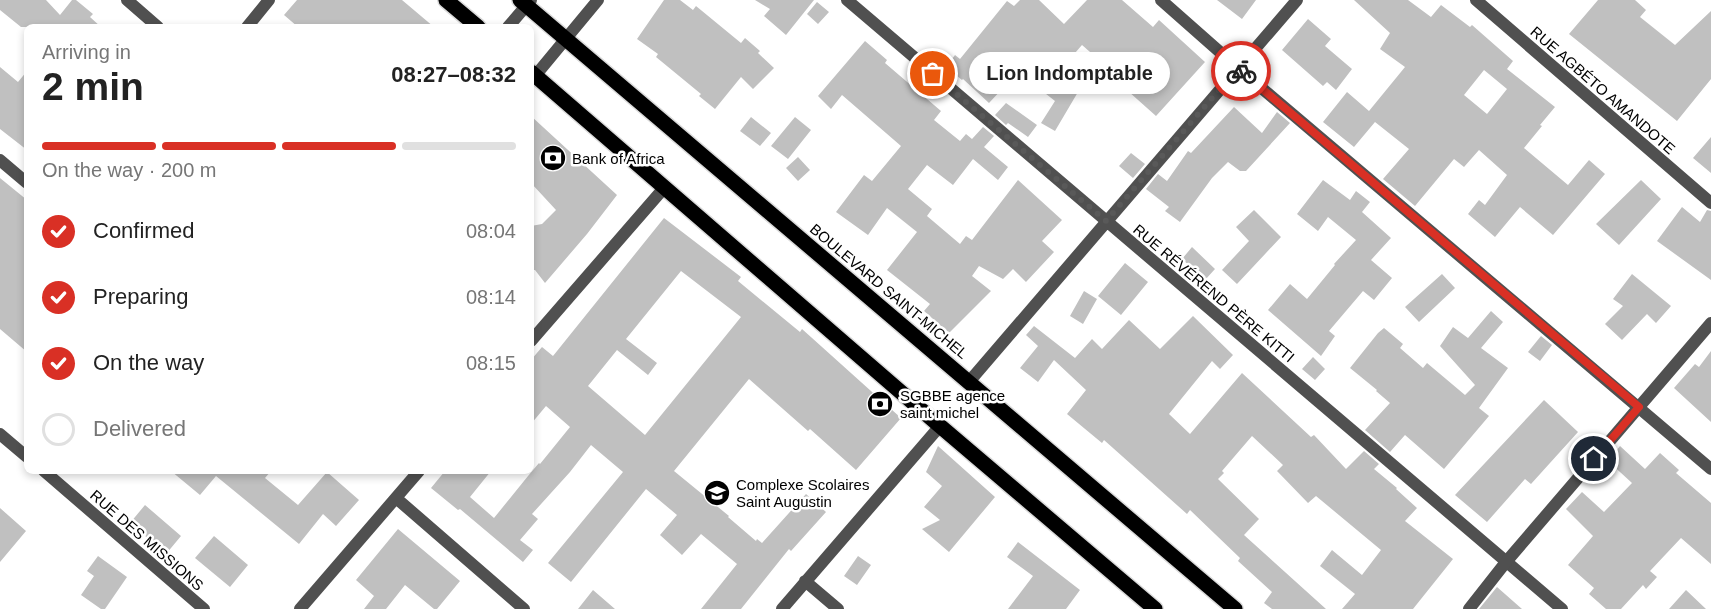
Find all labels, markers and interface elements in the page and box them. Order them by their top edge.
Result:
street label: RUE AGBÉTO AMANDOTE [1527,23,1679,157]
text: Arriving in [42,41,131,63]
courier [1211,41,1271,101]
pin [907,48,958,99]
callout: Lion Indomptable [969,53,1170,95]
icon: bike [1225,55,1258,88]
icon: bag [916,57,949,90]
text: 08:27–08:32 [391,62,516,87]
text: Lion Indomptable [986,62,1153,84]
text: 2 min [42,65,144,108]
bank icon: Bank of Africa [538,143,568,173]
place label: Bank of Africa [572,150,665,167]
text: On the way · 200 m [42,159,217,181]
icon: check [42,215,75,248]
text: Confirmed [93,218,194,243]
text: 08:04 [466,220,516,242]
street label: BOULEVARD SAINT-MICHEL [807,220,971,362]
street label: RUE RÉVÉREND PÈRE KITTI [1130,221,1298,365]
icon: check [42,281,75,314]
text: Preparing [93,284,188,309]
text: 08:14 [466,286,516,308]
icon: check [42,347,75,380]
text: On the way [93,350,204,375]
text: 08:15 [466,352,516,374]
place label: SGBBE agence saint michel [900,387,1005,421]
bank icon: SGBBE agence saint michel [865,389,895,419]
text: Delivered [93,416,186,441]
pin [1568,433,1619,484]
icon: home [1577,442,1610,475]
place label: Complexe Scolaires Saint Augustin [736,476,869,510]
school or university icon: Complexe Scolaires Saint Augustin [702,478,732,508]
street label: RUE DES MISSIONS [87,486,207,594]

